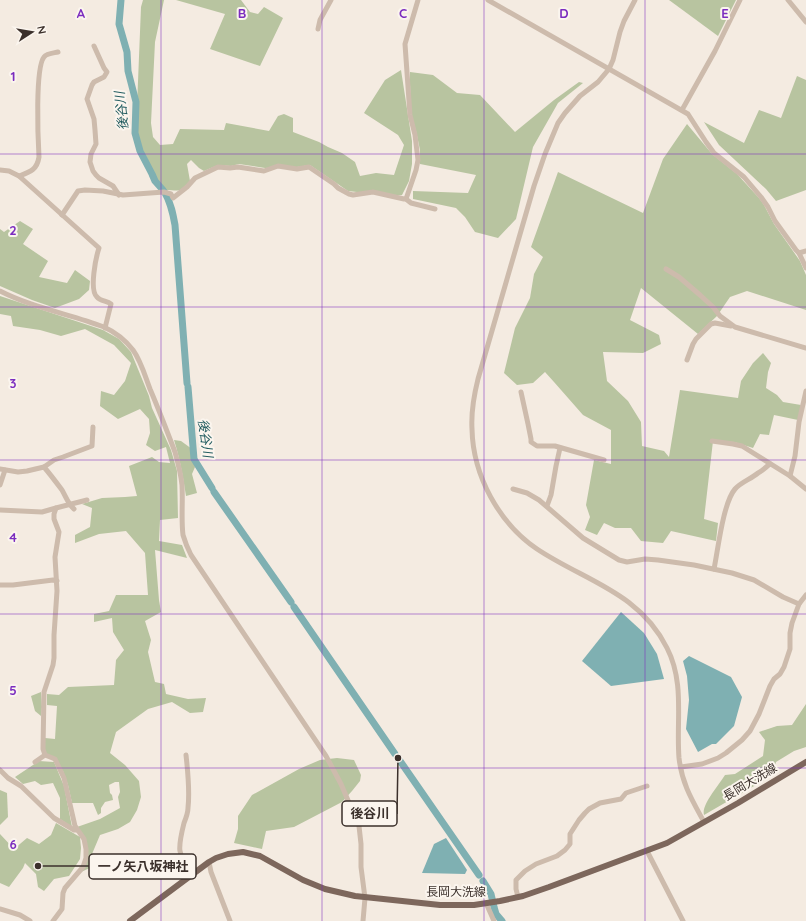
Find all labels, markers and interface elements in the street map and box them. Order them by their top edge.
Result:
text: A [77,5,86,21]
text: B [238,5,246,21]
text: C [399,5,407,21]
text: D [559,5,569,21]
text: E [721,5,729,21]
north arrow [12,12,52,52]
text: N [34,25,49,35]
text: 1 [10,68,16,84]
water label: 後谷川 [111,89,131,131]
text: 2 [9,222,17,238]
text: 3 [10,375,17,391]
water label: 後谷川 [195,418,217,460]
text: 4 [9,529,17,545]
text: 5 [9,682,17,698]
street label: 長岡大洗線 [720,760,779,803]
callout: 後谷川 [342,801,397,826]
text: 後谷川 [350,805,390,821]
text: 6 [9,836,17,852]
callout: 一ノ矢八坂神社 [89,854,196,879]
text: 一ノ矢八坂神社 [97,858,189,874]
street label: 長岡大洗線 [426,884,486,899]

